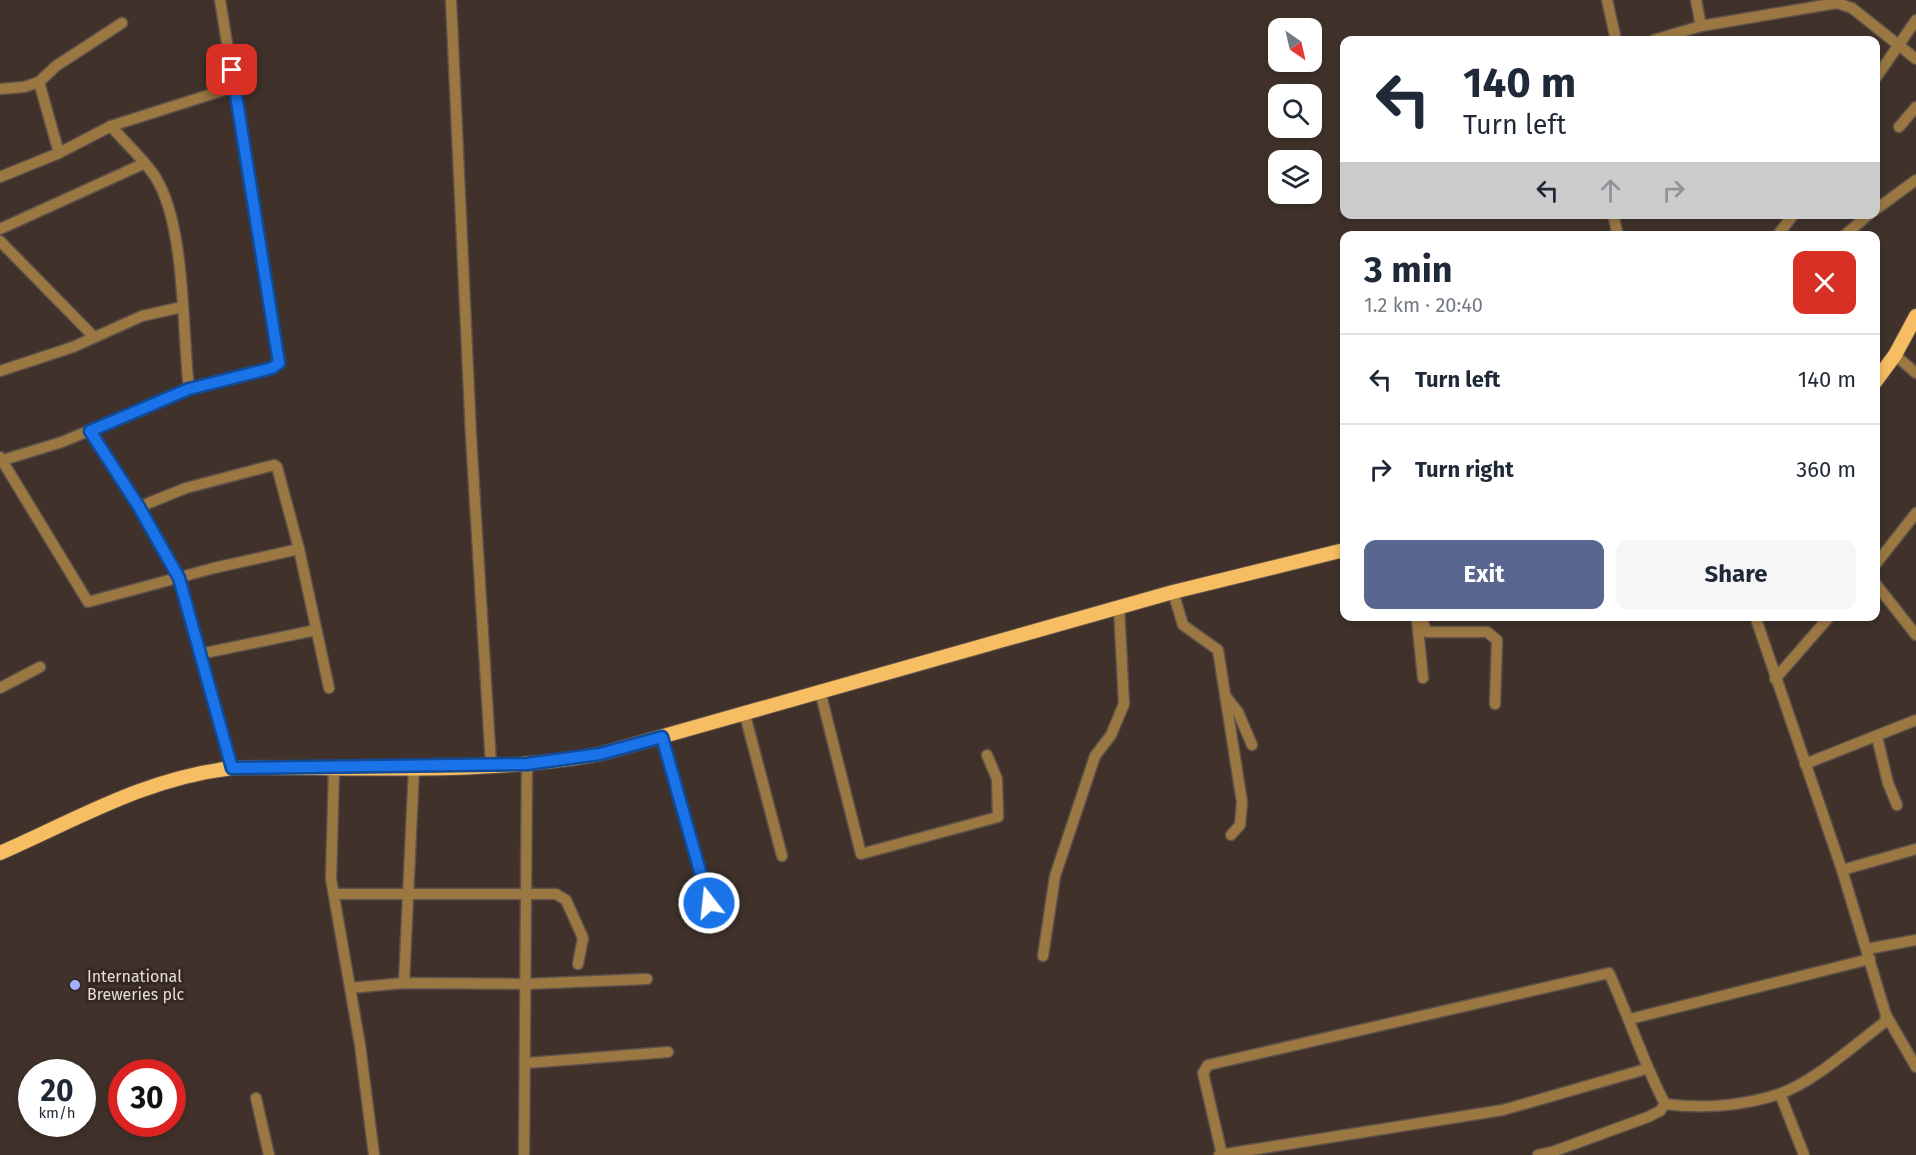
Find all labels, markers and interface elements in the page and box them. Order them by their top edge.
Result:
north arrow [1268,18,1322,72]
map controls [1268,18,1322,204]
pin [206,44,257,95]
icon: arrive [215,53,248,86]
text: 140 m [1463,58,1576,108]
icon: left [1364,60,1442,138]
button: search [1268,84,1322,138]
text: Turn left [1463,109,1566,141]
button: layers [1268,150,1322,204]
icon: left [1531,174,1564,207]
icon: ahead [1594,174,1627,207]
icon: right [1657,174,1690,207]
text: 3 min [1364,248,1453,292]
button: close [1793,251,1856,314]
text: 1.2 km · 20:40 [1364,293,1483,317]
icon: left [1364,363,1397,396]
text: Turn left [1415,366,1500,393]
text: 140 m [1798,366,1856,393]
icon: right [1364,453,1397,486]
text: Turn right [1415,456,1514,483]
text: 360 m [1796,456,1856,483]
button: Exit [1364,540,1604,609]
button: Share [1616,540,1856,609]
position arrow [677,871,741,935]
place label: International Breweries plc [87,967,185,1004]
marker: International Breweries plc [68,978,82,992]
speed limit sign: 30 [108,1059,186,1137]
text: 20 [40,1073,74,1109]
text: km/h [38,1104,76,1122]

